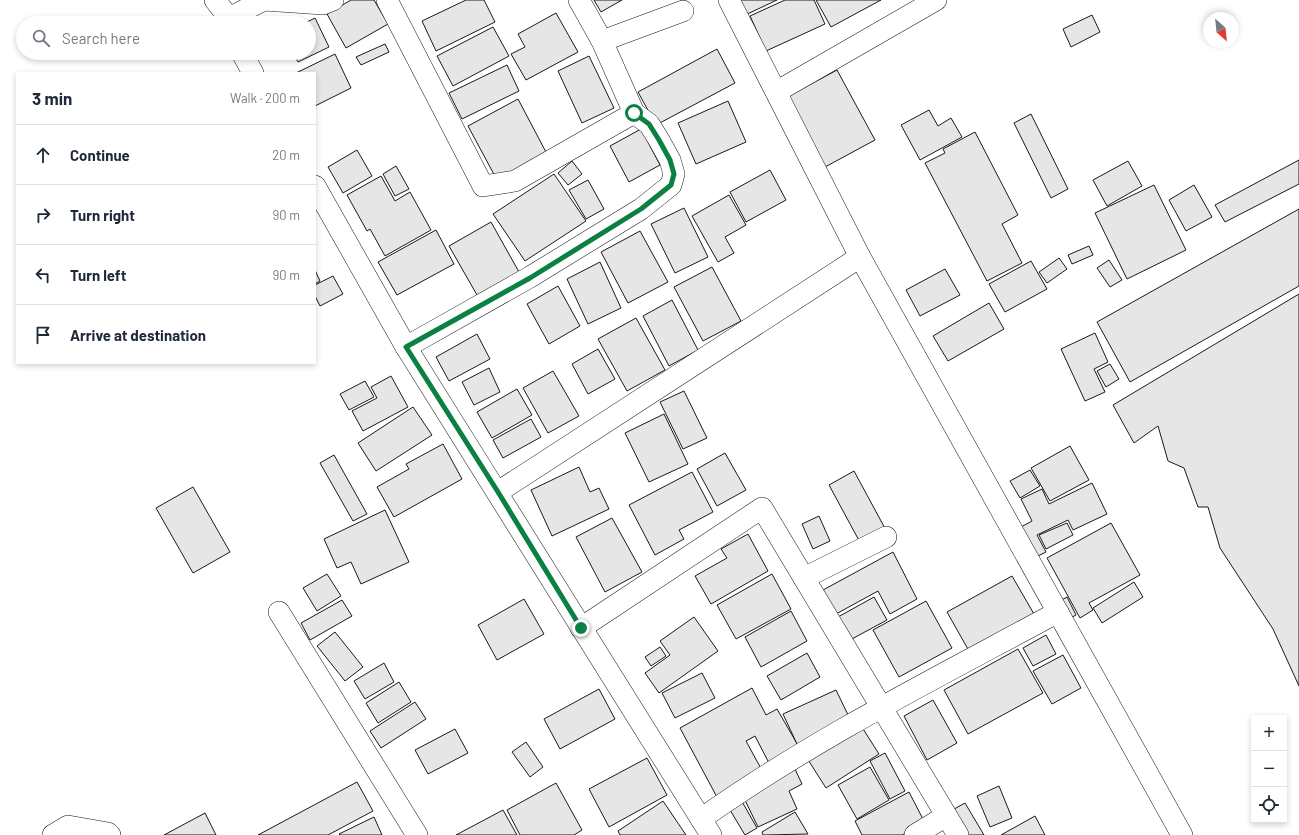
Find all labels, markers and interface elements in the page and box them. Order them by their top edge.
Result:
north arrow [1203,12,1239,48]
search box [16,16,316,60]
icon: search [30,27,52,49]
text: Search here [62,29,140,47]
text: 3 min [32,88,72,108]
text: Walk · 200 m [230,90,300,106]
route start [625,104,643,122]
icon: ahead [32,144,54,166]
text: Continue [70,146,130,164]
text: 20 m [272,147,300,163]
icon: right [32,204,54,226]
text: Turn right [70,206,135,224]
text: 90 m [273,207,300,223]
icon: left [32,264,54,286]
text: Turn left [70,266,126,284]
text: 90 m [273,267,300,283]
icon: arrive [32,324,54,346]
text: Arrive at destination [70,326,206,344]
route end [572,619,590,637]
map controls [1251,715,1287,823]
button: + [1251,715,1287,751]
button: − [1251,751,1287,787]
button: locate [1251,787,1287,823]

